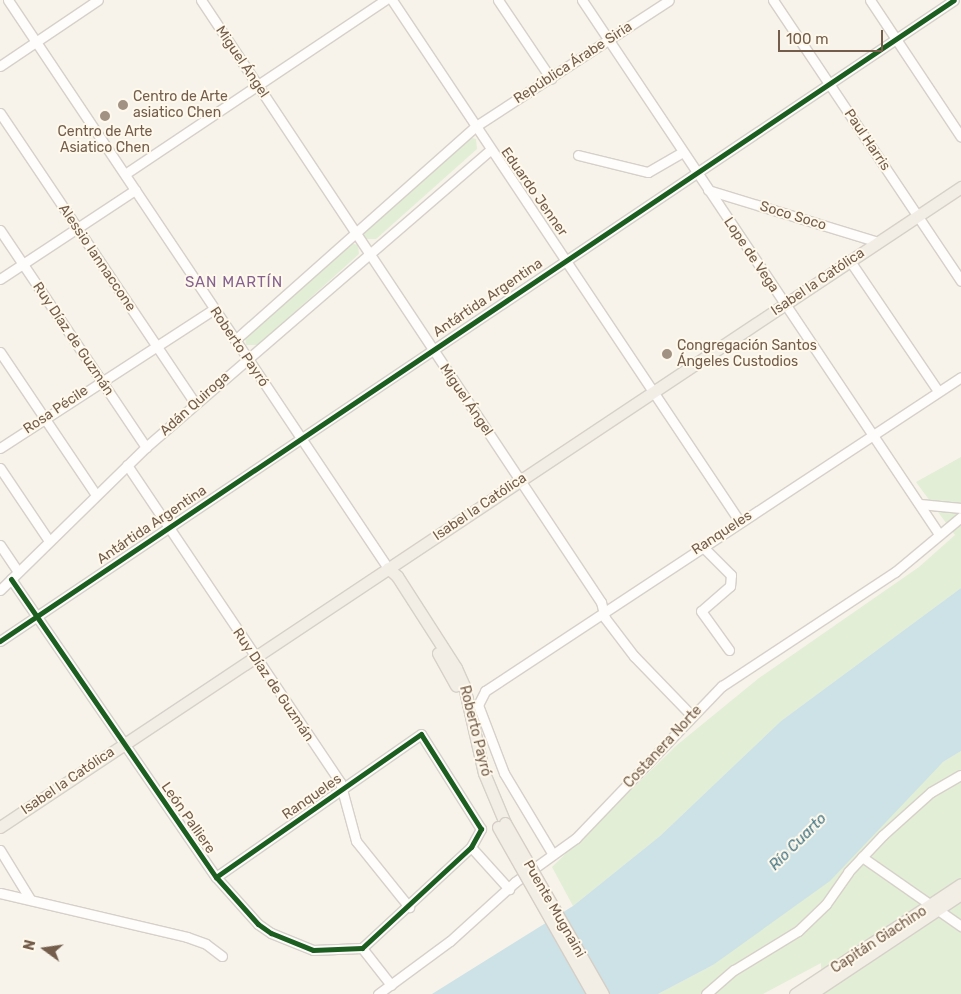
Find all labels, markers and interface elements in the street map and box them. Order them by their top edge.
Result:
street label: República Árabe Siria [510,18,636,108]
scale bar [781,20,886,52]
street label: Miguel Ángel [212,23,272,101]
text: 100 m [786,30,828,48]
place label: Centro de Arte asiatico Chen [133,89,228,121]
marker: Centro de Arte asiatico Chen [117,99,129,111]
street label: Paul Harris [840,106,894,174]
marker: Centro de Arte Asiatico Chen [99,110,111,122]
place label: Centro de Arte Asiatico Chen [57,124,153,156]
street label: Eduardo Jenner [497,144,571,240]
street label: Soco Soco [758,198,828,234]
street label: Alessio Iannaccone [55,201,139,315]
street label: Lope de Vega [720,214,782,296]
street label: Isabel la Católica [768,245,868,319]
street label: Antártida Argentina [430,255,546,341]
district label: SAN MARTÍN [184,274,284,292]
street label: Ruy Díaz de Guzmán [29,279,117,399]
street label: Roberto Payró [206,304,272,390]
place label: Congregación Santos Ángeles Custodios [677,338,817,371]
marker: Congregación Santos Ángeles Custodios [661,348,673,360]
street label: Miguel Ángel [436,361,496,439]
street label: Adán Quiroga [157,368,233,440]
street label: Rosa Pécile [20,382,92,438]
street label: Isabel la Católica [430,470,530,544]
street label: Antártida Argentina [94,482,210,568]
street label: Ranqueles [689,507,755,559]
street label: Ruy Díaz de Guzmán [229,625,317,745]
street label: Roberto Payró [456,684,494,778]
street label: Costanera Norte [620,702,706,792]
street label: Isabel la Católica [18,744,118,818]
street label: Ranqueles [279,771,345,823]
street label: León Palliere [157,779,219,857]
water label: Río Cuarto [766,810,830,874]
street label: Puente Mugnaini [519,857,589,961]
street label: Capitán Giachino [828,903,930,977]
north arrow [20,924,70,974]
text: N [20,938,39,952]

